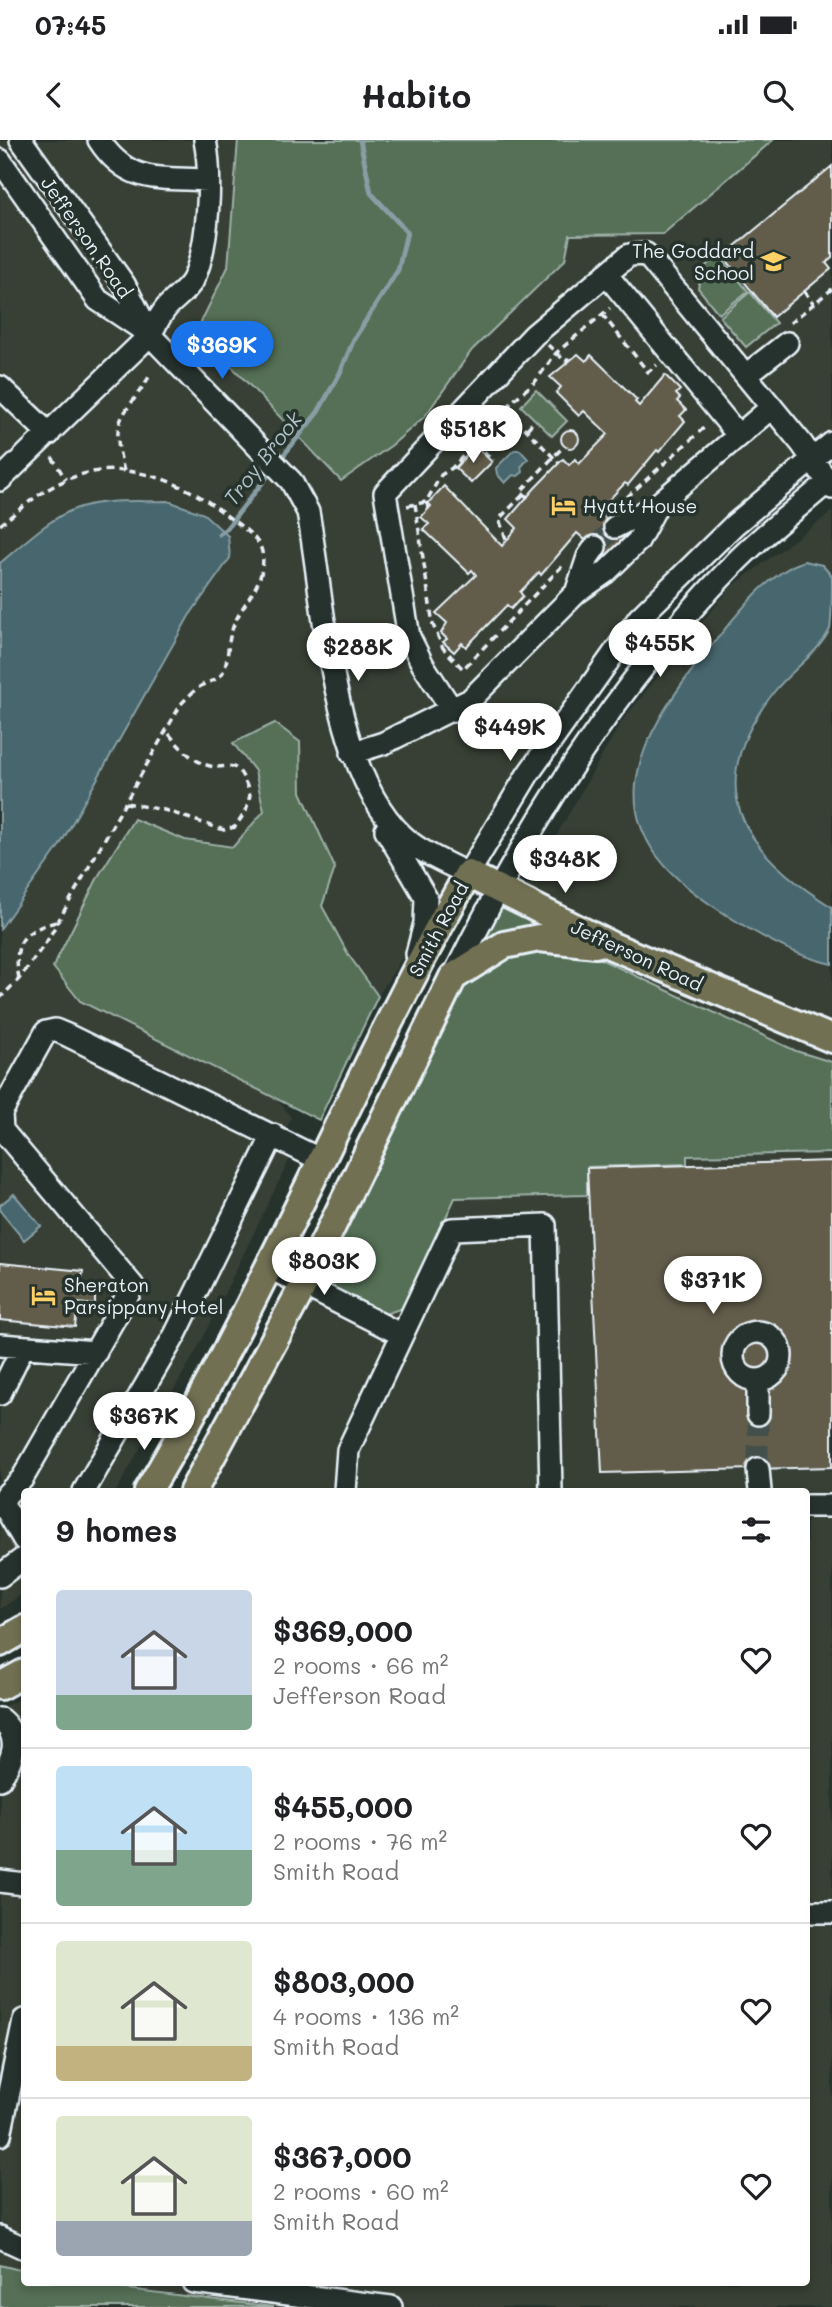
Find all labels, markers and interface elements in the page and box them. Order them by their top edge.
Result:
text: 07:45 [35,8,106,42]
text: Habito [361,74,471,116]
icon: back [35,76,73,114]
icon: search [759,76,797,114]
street label: Jefferson Road [36,171,138,303]
place label: The Goddard School [632,238,754,285]
school or university icon: The Goddard School [760,247,788,275]
pin: $369K [173,322,271,381]
text: $369K [187,329,257,359]
water label: Troy Brook [217,405,308,510]
pin: $518K [424,406,522,465]
text: $518K [439,413,507,443]
hotel icon: Hyatt House [549,491,577,519]
place label: Hyatt House [583,493,697,518]
pin: $455K [611,620,709,679]
pin: $288K [309,624,407,683]
text: $455K [625,627,695,657]
text: $288K [323,631,393,661]
pin: $449K [461,704,559,763]
text: $449K [474,711,546,741]
pin: $348K [516,836,614,895]
text: $348K [529,843,601,873]
street label: Smith Road [403,877,473,981]
street label: Jefferson Road [567,914,707,996]
pin: $803K [275,1238,373,1297]
text: $803K [288,1245,360,1275]
pin: $371K [664,1256,762,1316]
text: $371K [680,1264,746,1294]
place label: Sheraton Parsippany Hotel [64,1272,224,1319]
hotel icon: Sheraton Parsippany Hotel [30,1281,58,1309]
pin: $367K [95,1392,193,1452]
text: $367K [109,1400,179,1430]
text: 9 homes [56,1510,177,1550]
icon: filters [737,1511,775,1549]
text: $369,000 [273,1610,413,1650]
icon: home [112,1618,196,1702]
icon: heart [737,1641,775,1679]
text: 2 rooms · 66 m² [273,1650,448,1680]
text: Jefferson Road [273,1680,446,1710]
text: $455,000 [273,1786,413,1826]
icon: home [112,1794,196,1878]
icon: heart [737,1817,775,1855]
text: 2 rooms · 76 m² [273,1826,447,1856]
text: Smith Road [273,1856,399,1886]
text: $803,000 [273,1961,415,2001]
icon: home [112,1969,196,2053]
icon: heart [737,1992,775,2030]
text: 4 rooms · 136 m² [273,2001,459,2031]
text: Smith Road [273,2031,399,2061]
text: $367,000 [273,2136,411,2176]
icon: home [112,2144,196,2228]
icon: heart [737,2167,775,2205]
text: 2 rooms · 60 m² [273,2176,449,2206]
text: Smith Road [273,2206,399,2236]

